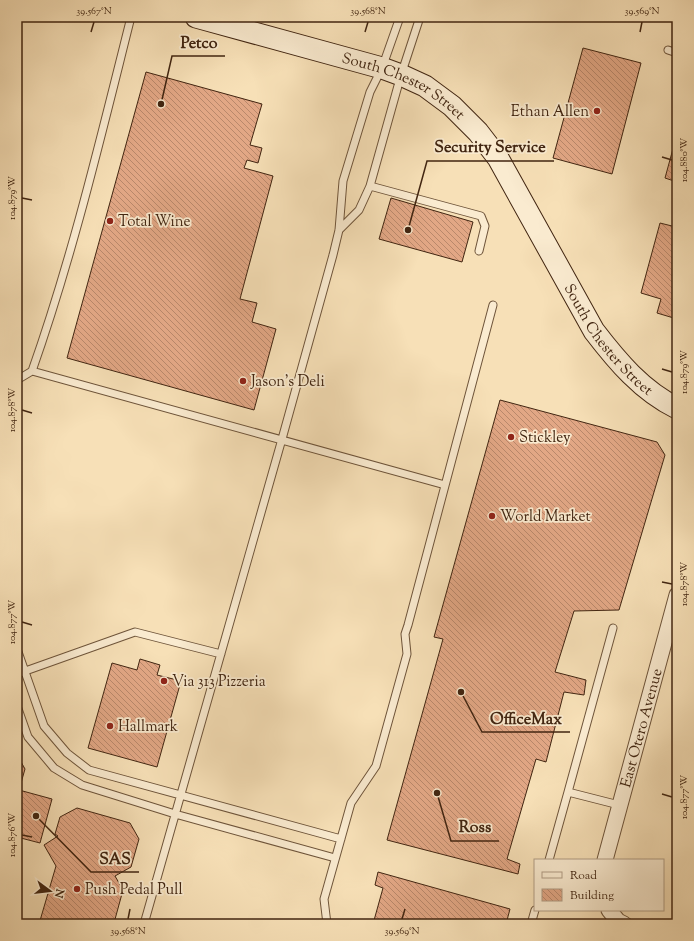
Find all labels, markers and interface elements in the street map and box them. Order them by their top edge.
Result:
text: 39.567°N [76,4,112,19]
text: 39.568°N [350,4,386,19]
text: 39.569°N [625,4,659,19]
callout: Petco [172,28,225,56]
text: Petco [180,33,218,56]
street label: South Chester Street [339,48,469,125]
place label: Ethan Allen [511,102,589,123]
marker: Ethan Allen [592,106,602,116]
callout: Security Service [427,133,554,161]
text: Security Service [434,137,546,160]
text: 104.880°W [677,138,692,182]
text: 104.879°W [5,176,20,220]
place label: Total Wine [118,212,191,233]
marker: Total Wine [105,216,115,226]
street label: South Chester Street [558,281,657,401]
text: 104.879°W [677,350,692,394]
place label: Jason's Deli [250,372,325,393]
marker: Jason's Deli [238,376,248,386]
text: 104.878°W [5,388,20,432]
place label: Stickley [519,428,571,449]
marker: Stickley [506,432,516,442]
place label: World Market [500,507,591,528]
marker: World Market [487,511,497,521]
text: 104.878°W [677,562,692,606]
text: 104.877°W [5,600,20,644]
street label: East Otero Avenue [616,666,669,790]
place label: Via 313 Pizzeria [172,672,266,693]
marker: Via 313 Pizzeria [159,676,169,686]
callout: OfficeMax [482,704,570,732]
text: OfficeMax [490,709,562,732]
place label: Hallmark [118,717,178,738]
marker: Hallmark [105,721,115,731]
text: 104.877°W [677,775,692,819]
text: 104.876°W [5,813,20,857]
callout: Ross [451,813,499,841]
text: Ross [459,817,491,840]
callout: SAS [91,844,139,872]
text: SAS [99,849,131,872]
legend [534,859,664,911]
text: Road [570,867,597,885]
north arrow [30,871,70,911]
place label: Push Pedal Pull [85,880,183,901]
marker: Push Pedal Pull [72,884,82,894]
text: N [50,886,68,900]
text: Building [570,887,614,905]
text: 39.568°N [110,924,146,939]
text: 39.569°N [385,924,419,939]

